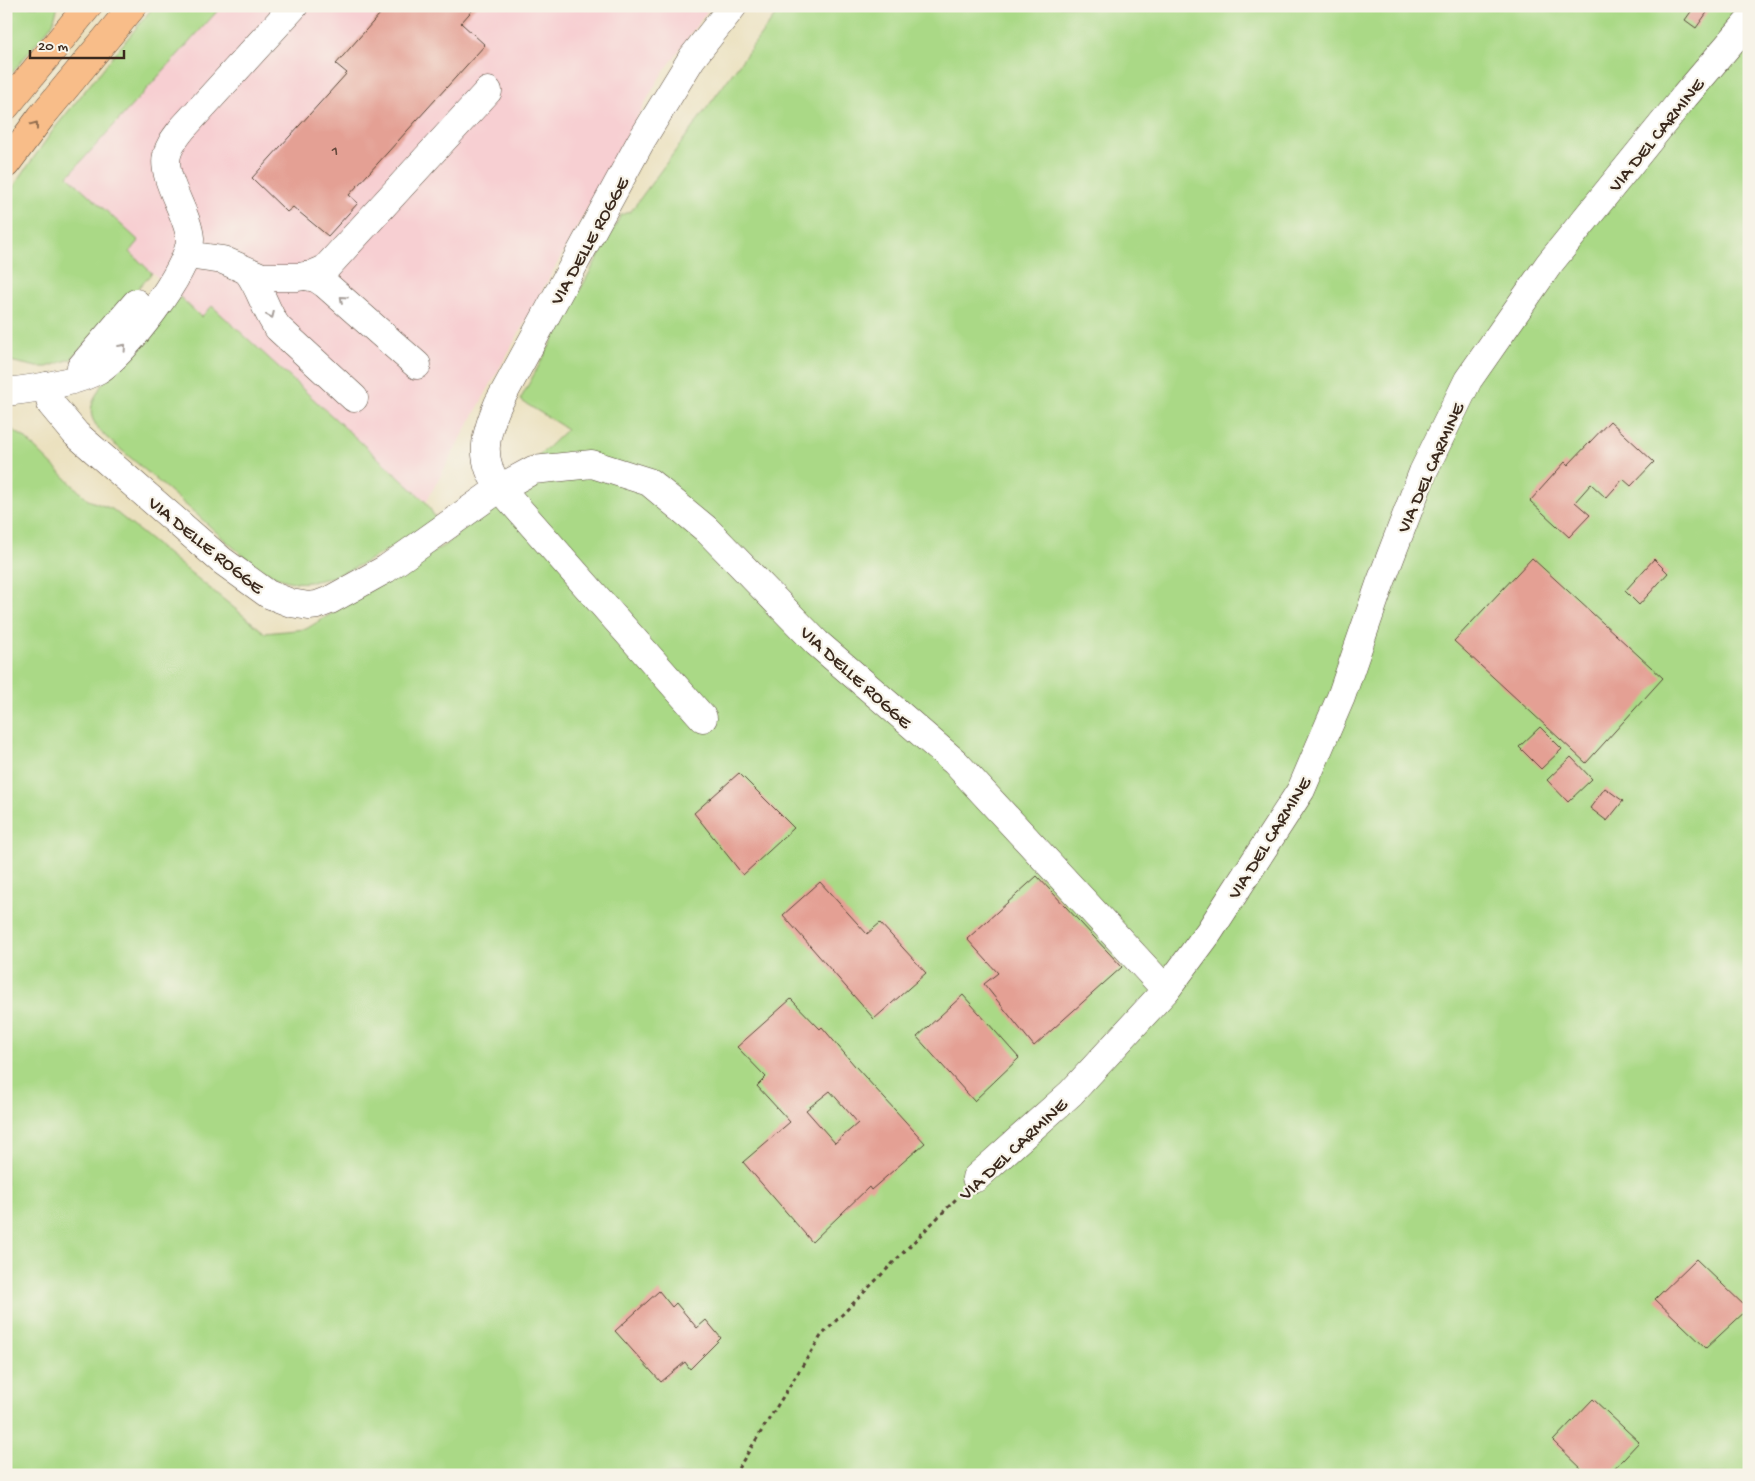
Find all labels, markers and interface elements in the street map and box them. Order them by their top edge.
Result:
scale bar [30,28,124,60]
text: 20 m [38,38,68,56]
street label: VIA DEL CARMINE [1604,74,1711,199]
one-way arrow [29,122,37,131]
house number: 1 [331,143,338,162]
street label: VIA DELLE ROGGE [546,173,636,310]
one-way arrow [339,296,348,305]
one-way arrow [264,310,275,319]
one-way arrow [117,343,126,352]
street label: VIA DEL CARMINE [1393,399,1472,538]
street label: VIA DELLE ROGGE [141,492,268,601]
street label: VIA DELLE ROGGE [793,622,916,736]
street label: VIA DEL CARMINE [1224,772,1318,905]
street label: VIA DEL CARMINE [955,1094,1074,1207]

